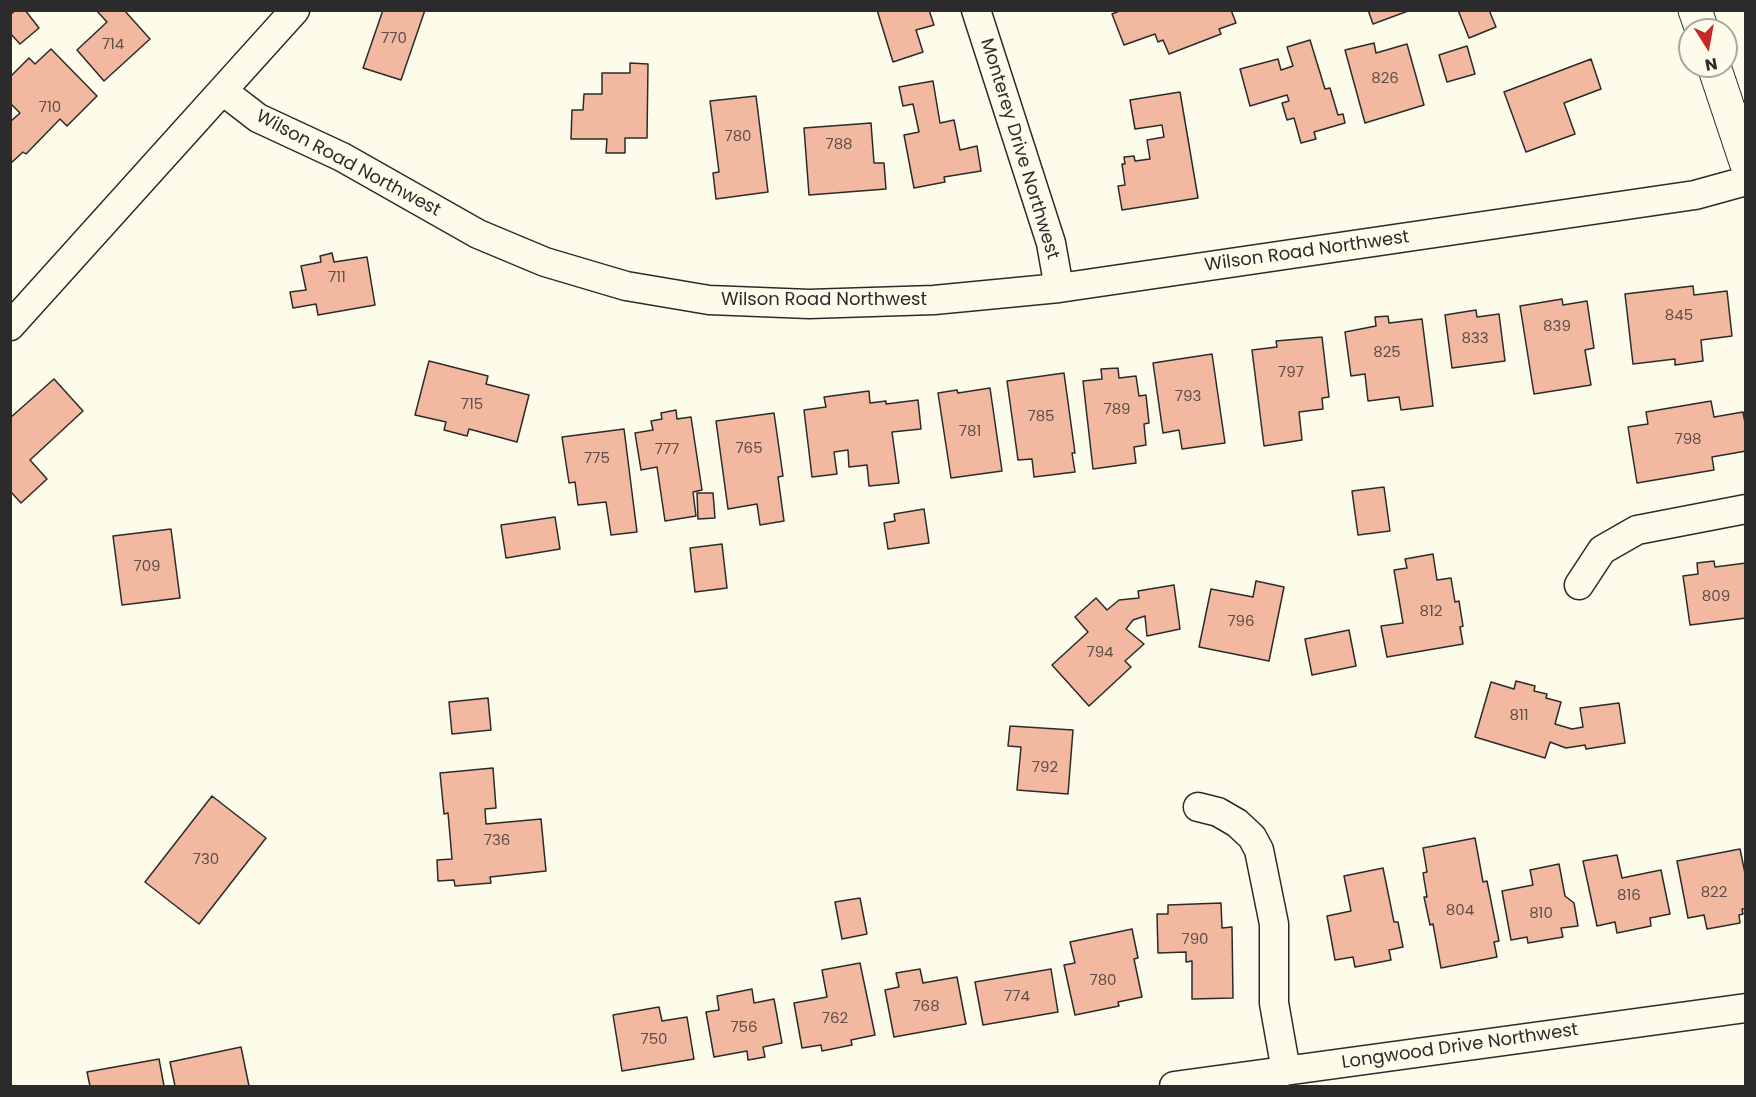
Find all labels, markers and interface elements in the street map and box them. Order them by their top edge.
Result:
north arrow [1678,18,1738,78]
house number: 770 [381,30,407,48]
house number: 714 [102,36,124,54]
street label: Monterey Drive Northwest [975,36,1063,262]
text: N [1703,52,1719,77]
house number: 826 [1371,70,1399,88]
house number: 710 [39,99,61,117]
street label: Wilson Road Northwest [252,106,444,222]
house number: 780 [724,128,752,146]
house number: 788 [825,136,853,154]
street label: Wilson Road Northwest [1203,227,1411,277]
house number: 711 [328,269,346,287]
street label: Wilson Road Northwest [721,289,927,311]
house number: 845 [1665,307,1693,325]
house number: 839 [1543,318,1571,336]
house number: 833 [1461,330,1489,348]
house number: 825 [1373,344,1401,362]
house number: 797 [1278,364,1304,382]
house number: 793 [1175,388,1201,406]
house number: 715 [461,396,483,414]
house number: 789 [1103,401,1131,419]
house number: 785 [1027,408,1055,426]
house number: 781 [959,423,981,441]
house number: 798 [1674,431,1702,449]
house number: 765 [735,440,763,458]
house number: 777 [655,441,679,459]
house number: 775 [584,450,610,468]
house number: 709 [133,558,161,576]
house number: 809 [1702,588,1730,606]
house number: 812 [1420,603,1442,621]
house number: 796 [1227,613,1255,631]
house number: 794 [1086,644,1114,662]
house number: 811 [1509,707,1529,725]
house number: 792 [1032,759,1058,777]
house number: 736 [484,832,510,850]
house number: 730 [193,851,219,869]
house number: 822 [1701,884,1727,902]
house number: 816 [1617,887,1641,905]
house number: 804 [1446,902,1474,920]
house number: 810 [1529,905,1553,923]
house number: 790 [1181,931,1209,949]
house number: 780 [1089,972,1117,990]
house number: 774 [1004,988,1030,1006]
house number: 768 [912,998,940,1016]
house number: 762 [822,1010,848,1028]
house number: 756 [730,1019,758,1037]
street label: Longwood Drive Northwest [1340,1020,1580,1074]
house number: 750 [640,1031,668,1049]

